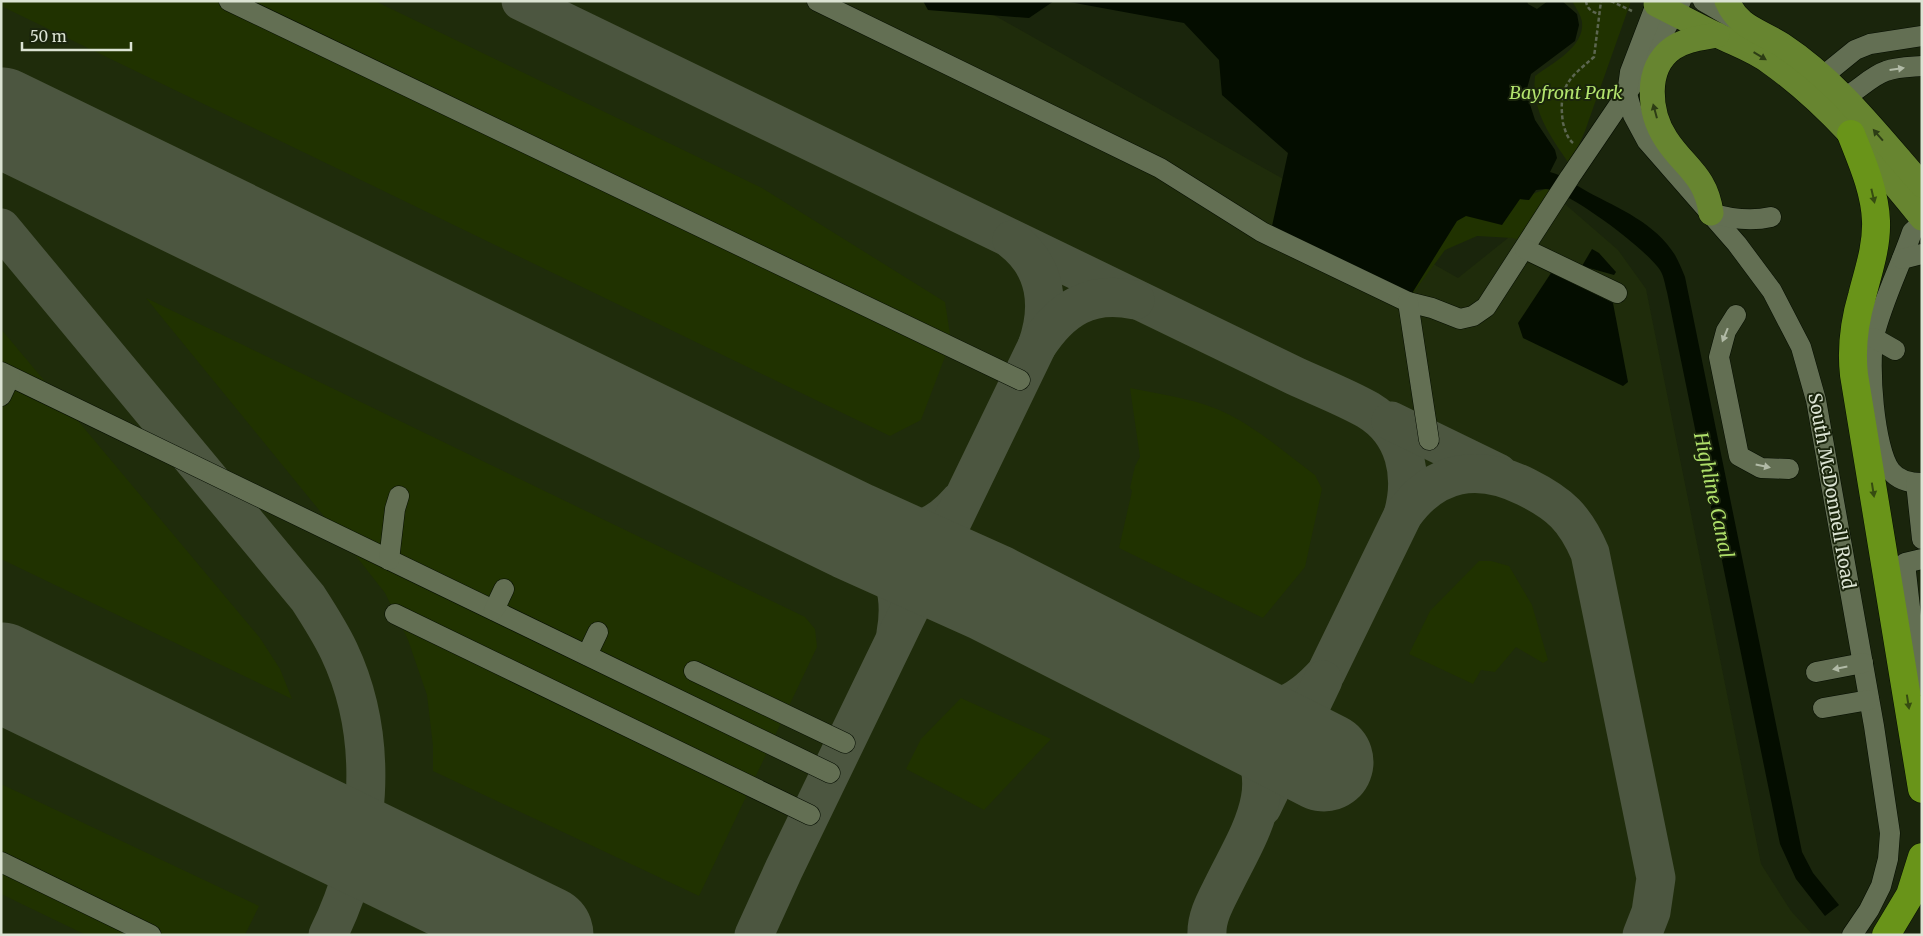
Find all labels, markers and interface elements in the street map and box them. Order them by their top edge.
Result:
scale bar [22,20,131,52]
text: 50 m [30,27,67,46]
one-way arrow [1754,51,1767,60]
one-way arrow [1889,65,1905,73]
park label: Bayfront Park [1509,81,1623,104]
one-way arrow [1650,103,1658,118]
one-way arrow [1872,129,1884,141]
one-way arrow [1869,189,1877,204]
one-way arrow [1721,328,1729,343]
street label: South McDonnell Road [1803,391,1861,591]
water label: Highline Canal [1689,429,1739,560]
one-way arrow [1756,463,1772,471]
one-way arrow [1869,482,1877,498]
one-way arrow [1832,664,1847,672]
one-way arrow [1904,695,1912,711]

